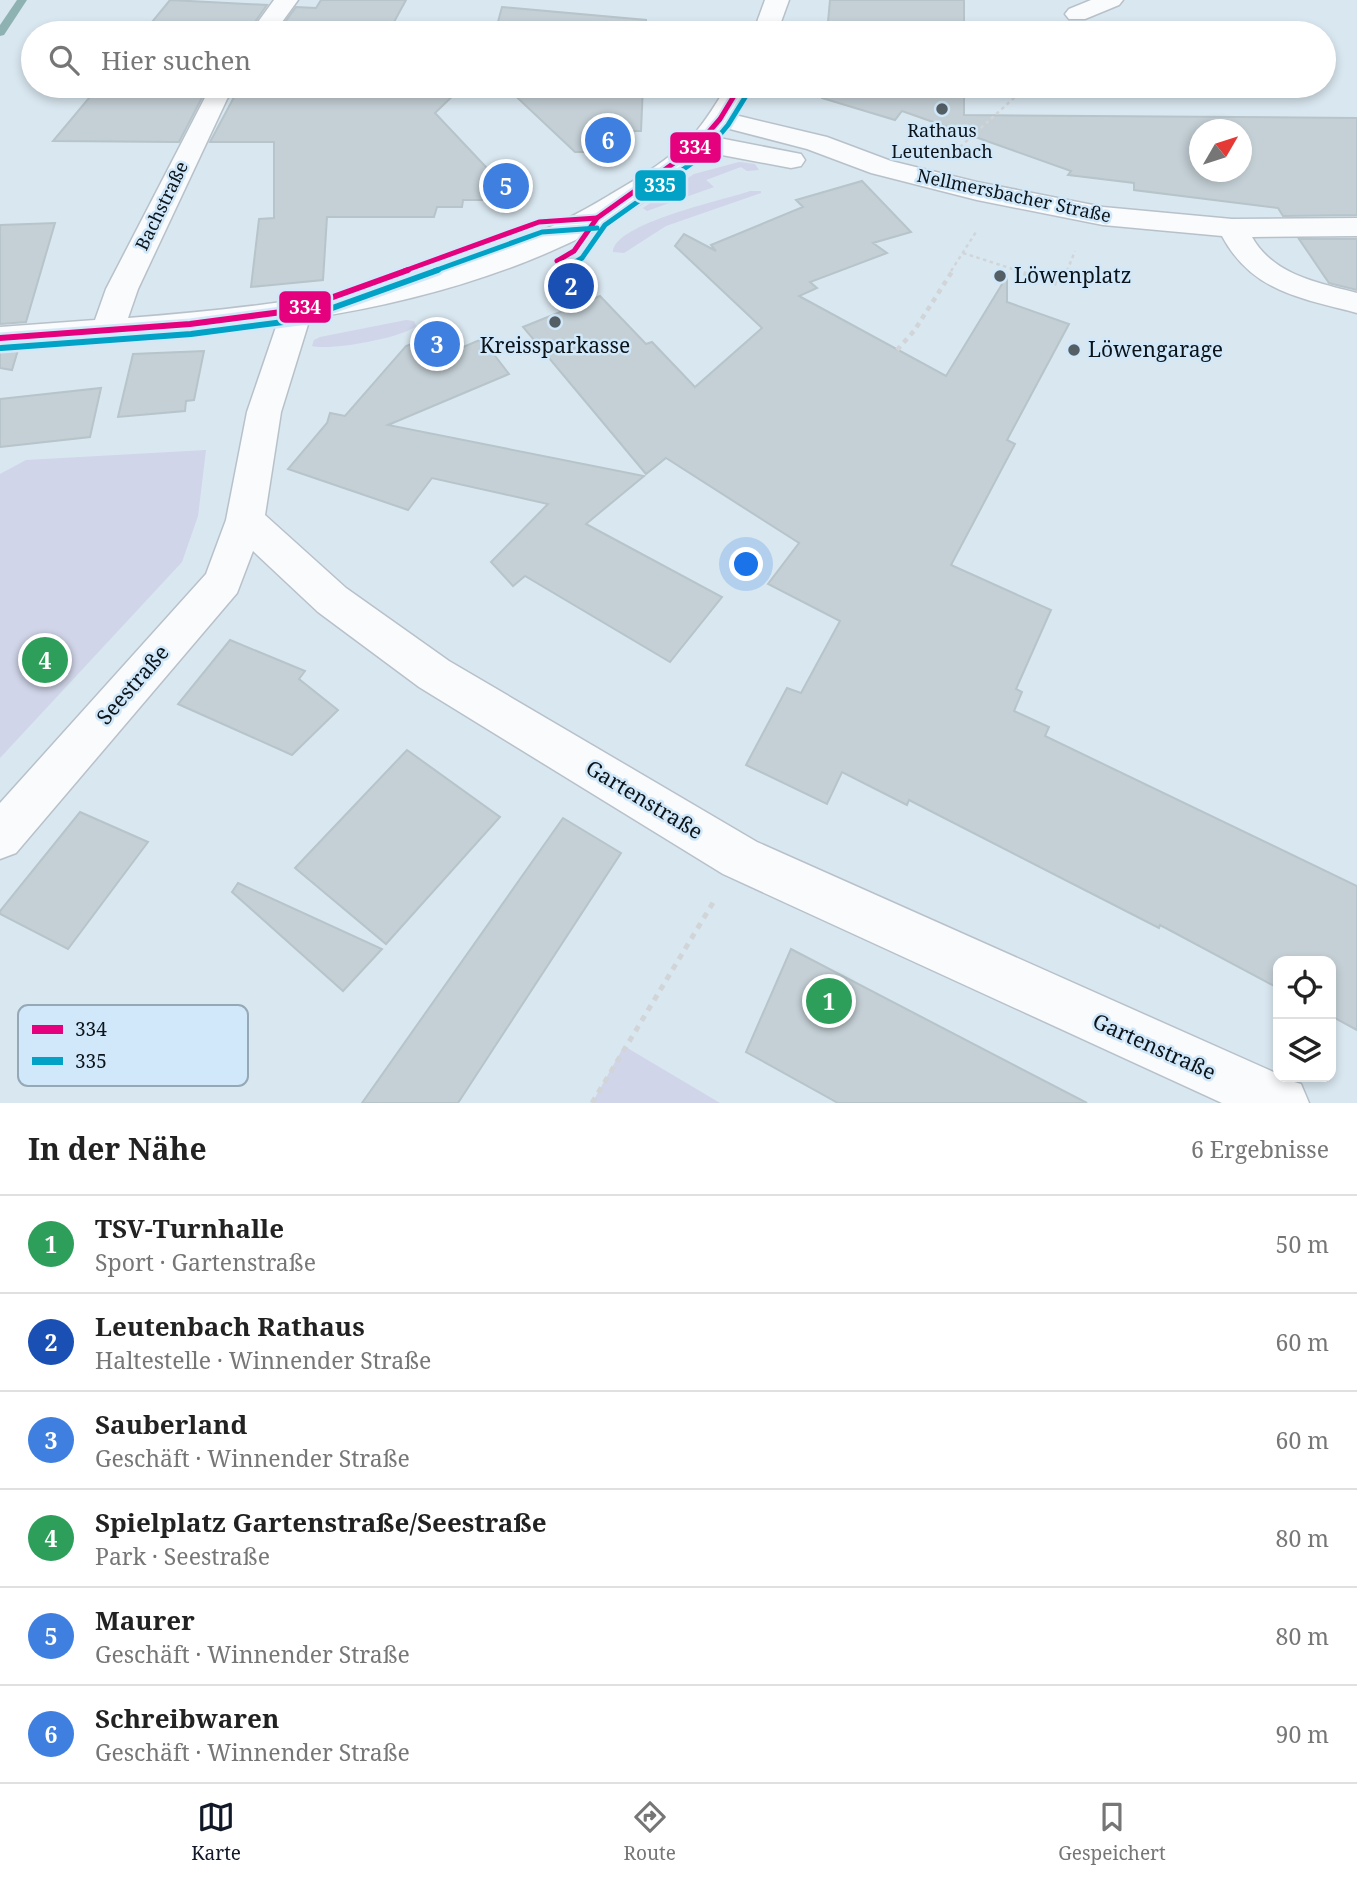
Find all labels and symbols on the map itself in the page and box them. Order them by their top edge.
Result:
marker: Rathaus Leutenbach [934,101,950,117]
pin: 6 [585,114,631,166]
place label: Rathaus Leutenbach [891,118,993,163]
north arrow [1189,119,1252,182]
line badge: 334 [669,131,722,164]
text: 334 [679,134,711,160]
street label: Bachstraße [129,157,193,254]
pin: 5 [483,160,529,212]
street label: Nellmersbacher Straße [915,163,1113,227]
line badge: 335 [634,169,687,202]
text: 335 [644,172,676,198]
pin: 2 [548,260,594,312]
place label: Löwenplatz [1014,261,1131,289]
marker: Löwenplatz [992,268,1008,284]
line badge: 334 [278,290,332,324]
text: 334 [289,294,321,320]
marker: Kreissparkasse [547,314,563,330]
pin: 3 [414,318,460,370]
place label: Kreissparkasse [480,331,630,359]
place label: Löwengarage [1088,335,1223,363]
marker: Löwengarage [1066,342,1082,358]
your location [729,547,763,581]
pin: 4 [22,634,68,686]
street label: Seestraße [90,639,175,730]
street label: Gartenstraße [581,753,708,845]
pin: 1 [806,975,852,1027]
legend [18,1005,248,1086]
street label: Gartenstraße [1088,1006,1220,1086]
text: 334 [75,1016,107,1042]
text: 335 [75,1048,107,1074]

